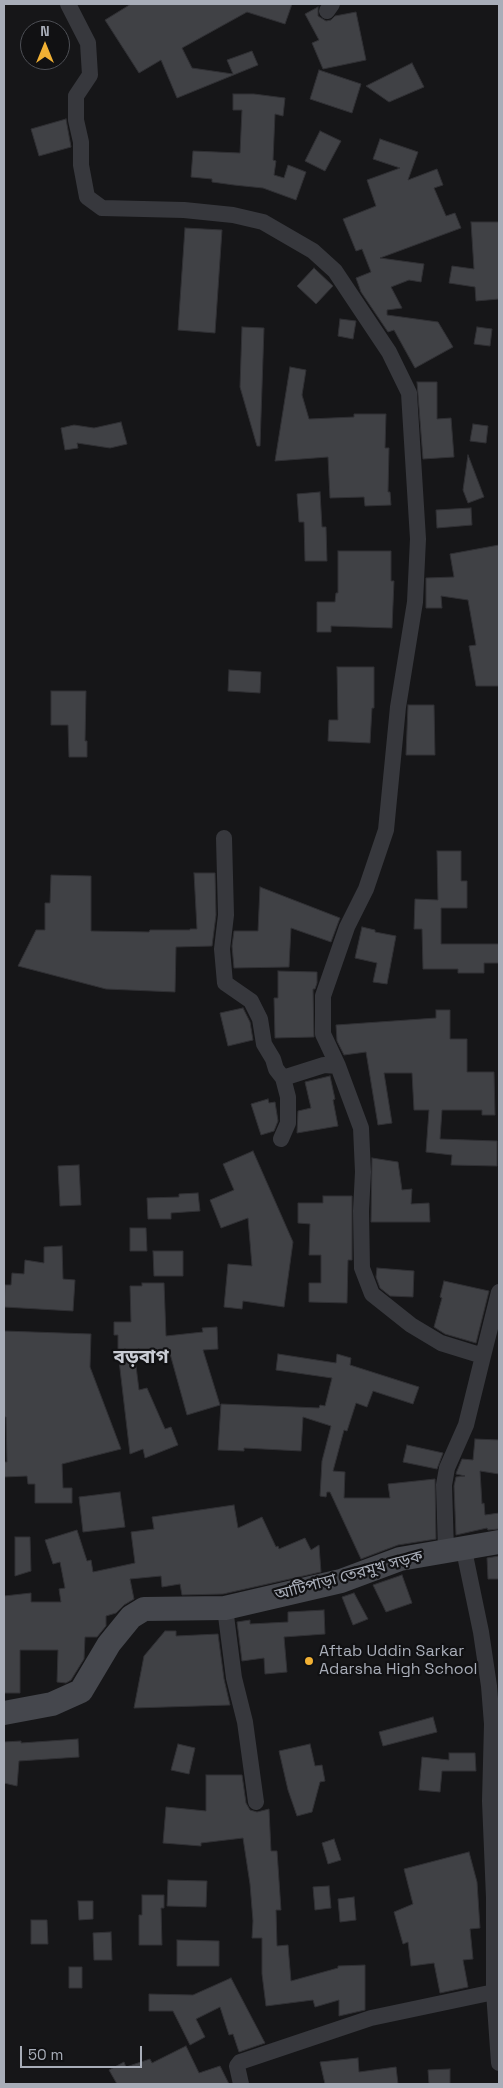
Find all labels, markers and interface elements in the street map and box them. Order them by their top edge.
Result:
north arrow [20,20,70,70]
text: N [40,22,50,40]
district label: বড়বাগ [113,1347,169,1369]
street label: আটিপাড়া তেরমুখ সড়ক [273,1547,425,1605]
place label: Aftab Uddin Sarkar Adarsha High School [319,1642,477,1680]
marker: Aftab Uddin Sarkar Adarsha High School [303,1655,315,1667]
scale bar [22,2036,145,2068]
text: 50 m [28,2045,63,2064]

